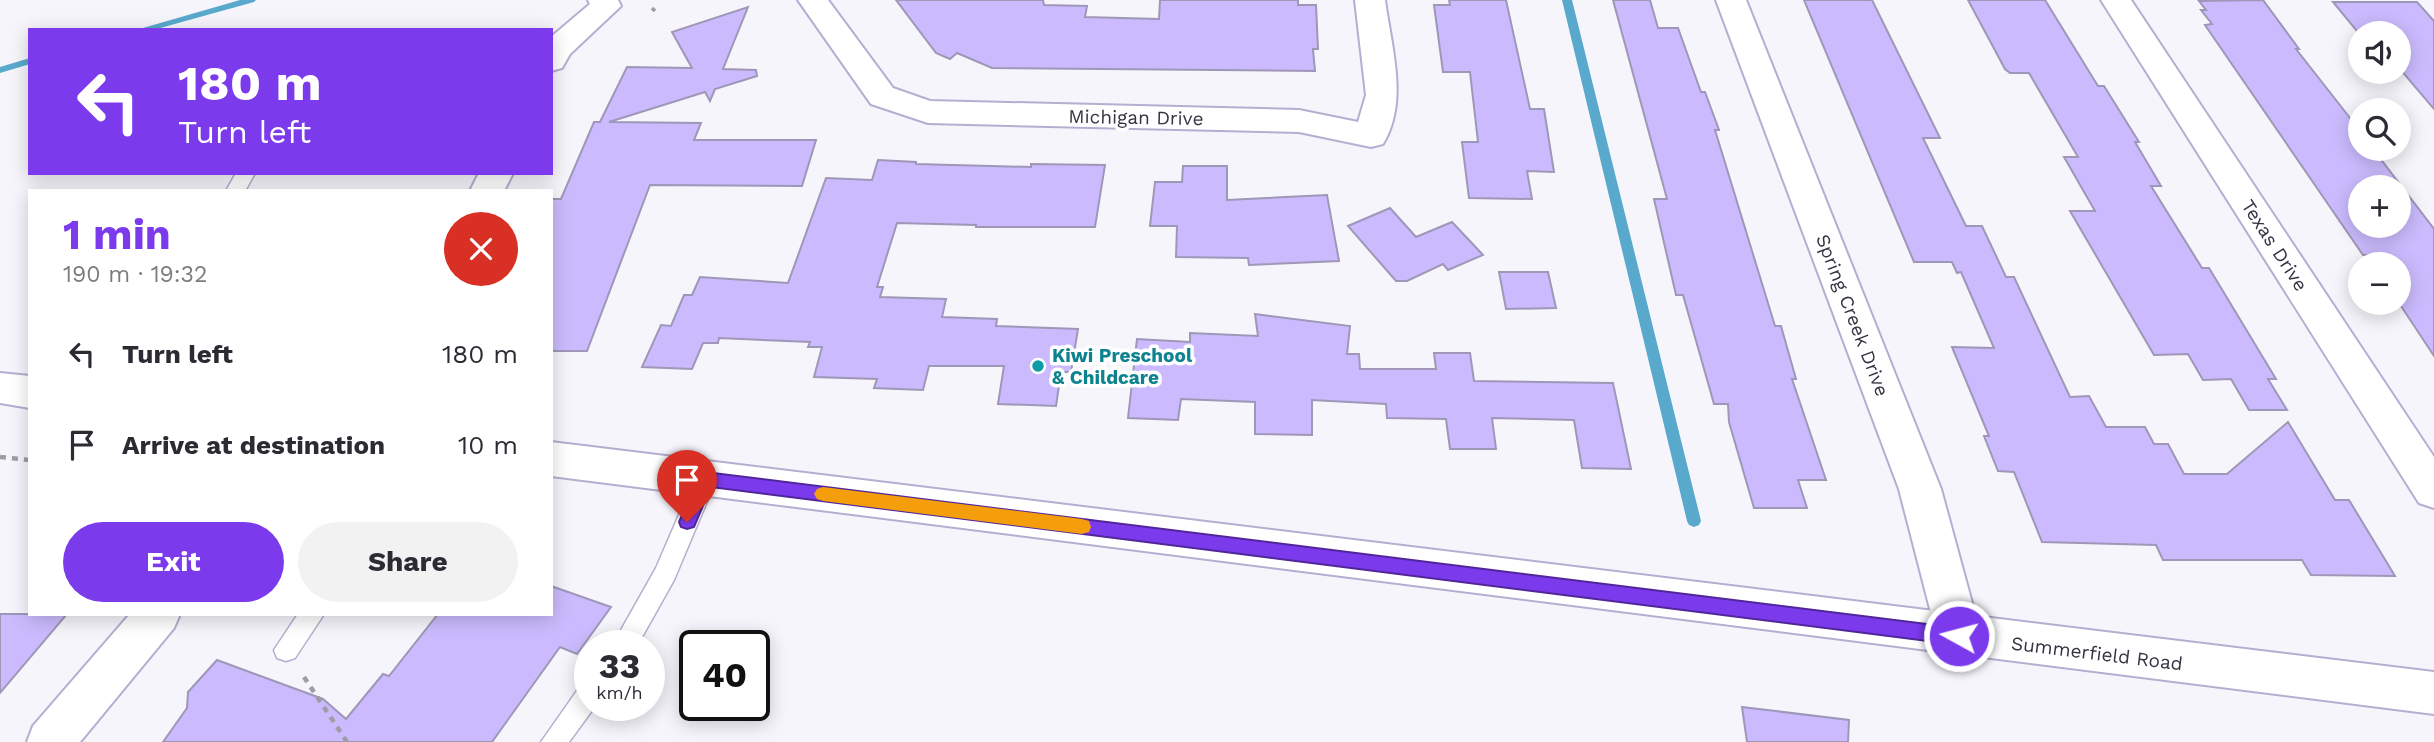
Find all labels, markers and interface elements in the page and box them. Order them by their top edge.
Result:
map controls [2348,21,2411,315]
button: sound [2348,21,2411,84]
text: 180 m [178,54,322,112]
icon: left [63,56,154,147]
button: search [2348,98,2411,161]
street label: Michigan Drive [1068,105,1204,130]
text: Turn left [178,113,311,151]
button: + [2348,175,2411,238]
street label: Texas Drive [2237,195,2313,295]
text: 1 min [63,210,171,259]
button: close [444,212,518,286]
street label: Spring Creek Drive [1811,231,1894,399]
button: − [2348,252,2411,315]
text: 190 m · 19:32 [63,261,207,288]
icon: left [63,335,101,373]
text: Turn left [122,339,233,369]
text: 180 m [442,339,518,369]
place label: Kiwi Preschool & Childcare [1052,344,1193,389]
marker: Kiwi Preschool & Childcare [1030,358,1046,374]
icon: arrive [63,426,101,464]
text: Arrive at destination [122,430,385,460]
text: 10 m [458,430,518,460]
pin [657,450,717,522]
icon: arrive [668,461,706,499]
button: Exit [63,522,284,602]
button: Share [298,522,518,602]
position arrow [1922,599,1996,673]
speed limit sign: 40 [679,630,770,721]
street label: Summerfield Road [2010,632,2184,675]
text: 33 [599,645,640,687]
text: km/h [596,682,643,703]

